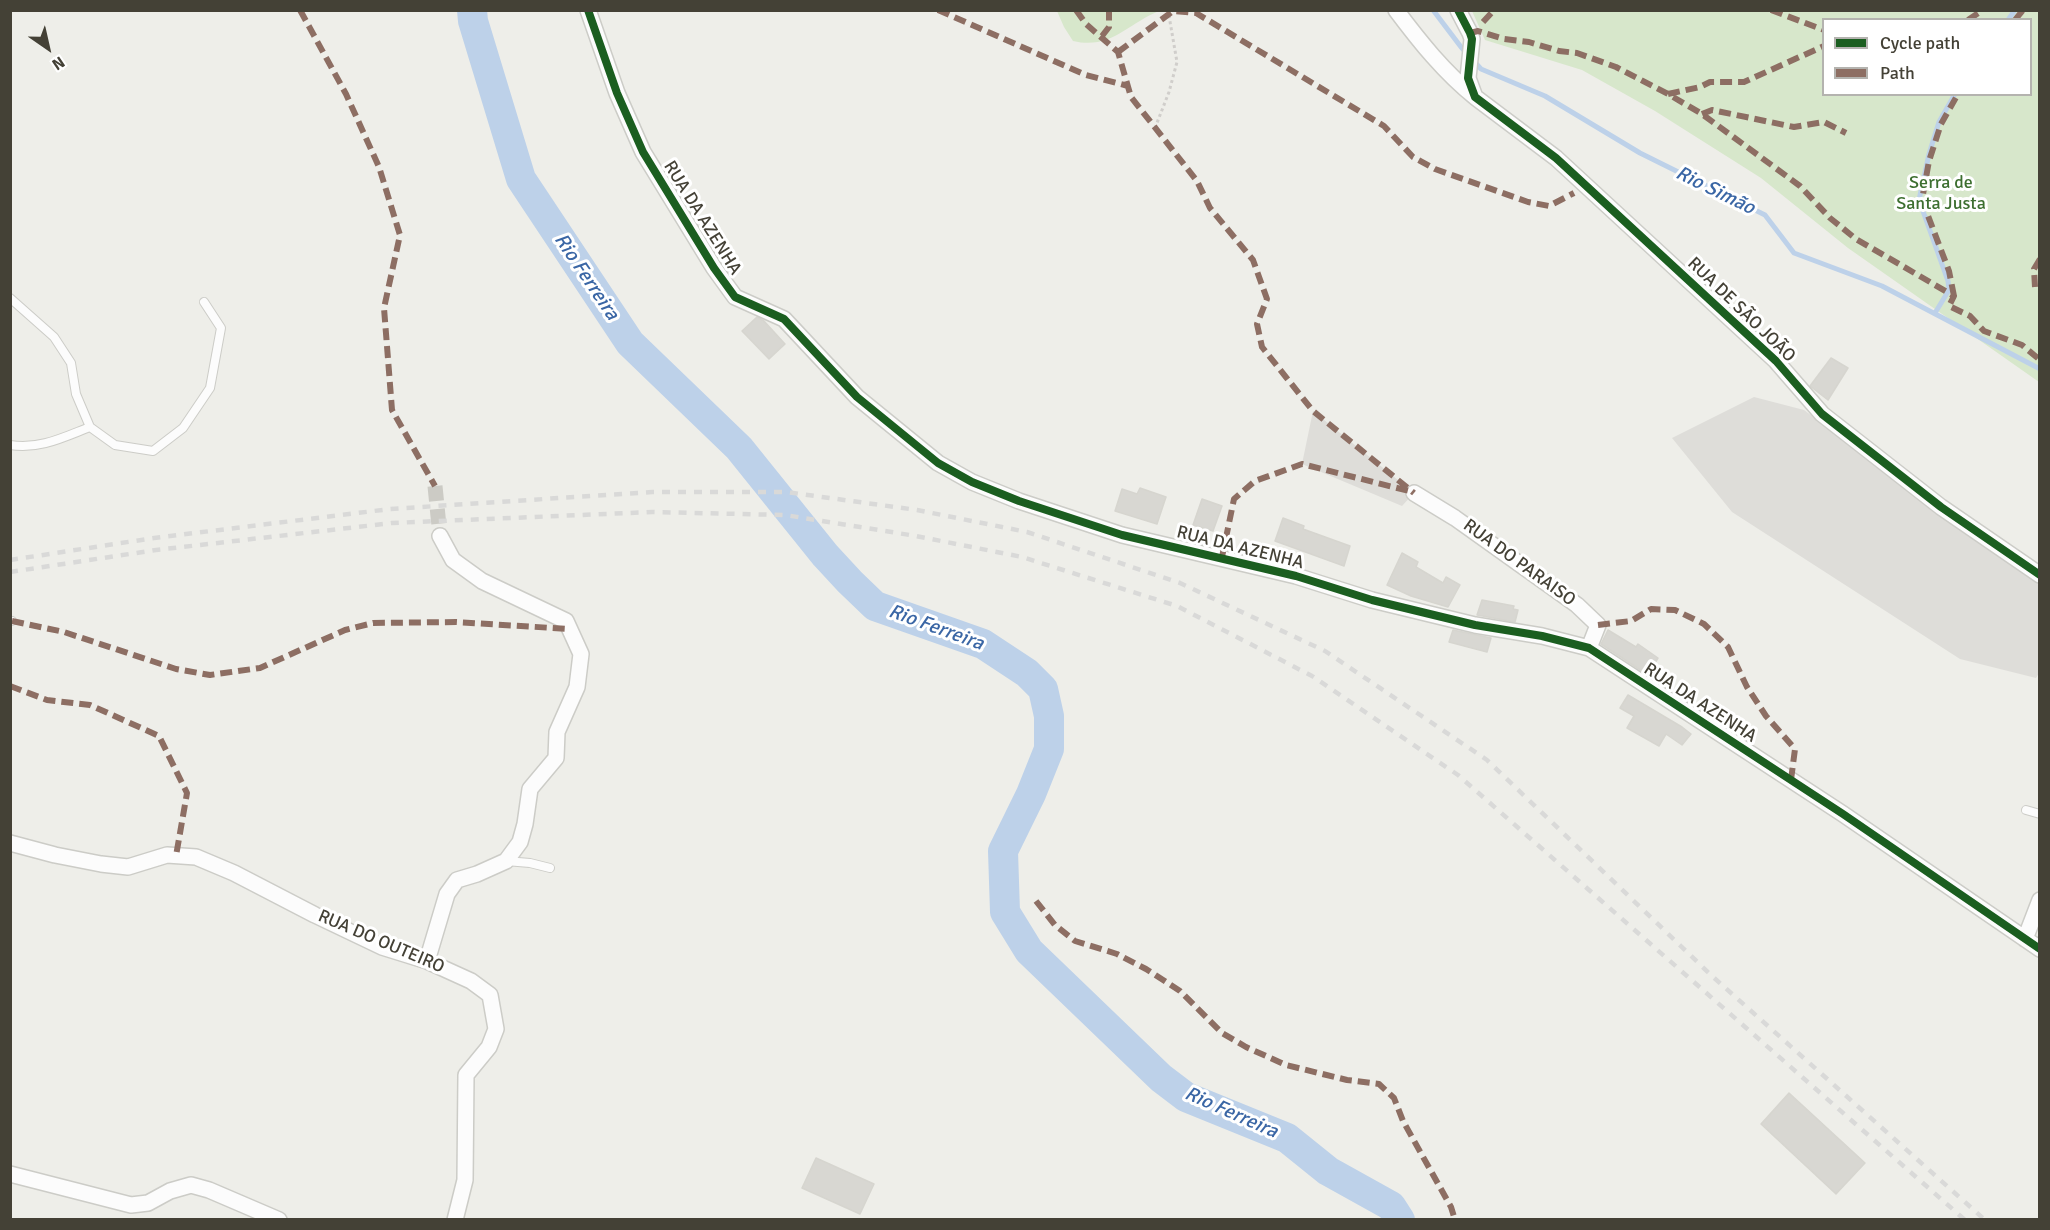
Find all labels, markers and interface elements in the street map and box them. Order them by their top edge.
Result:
north arrow [18,18,78,78]
legend [1822,18,2032,96]
text: Cycle path [1880,32,1960,54]
text: N [48,52,68,74]
text: Path [1880,62,1915,84]
street label: RUA DA AZENHA [658,157,746,279]
water label: Rio Simão [1671,162,1759,220]
park label: Serra de Santa Justa [1896,172,1986,214]
water label: Rio Ferreira [548,229,624,325]
street label: RUA DE SÃO JOÃO [1683,253,1799,367]
street label: RUA DO PARAISO [1459,515,1579,611]
street label: RUA DA AZENHA [1174,522,1306,574]
water label: Rio Ferreira [885,600,987,656]
street label: RUA DA AZENHA [1639,658,1761,748]
street label: RUA DO OUTEIRO [315,906,447,978]
water label: Rio Ferreira [1181,1082,1281,1144]

